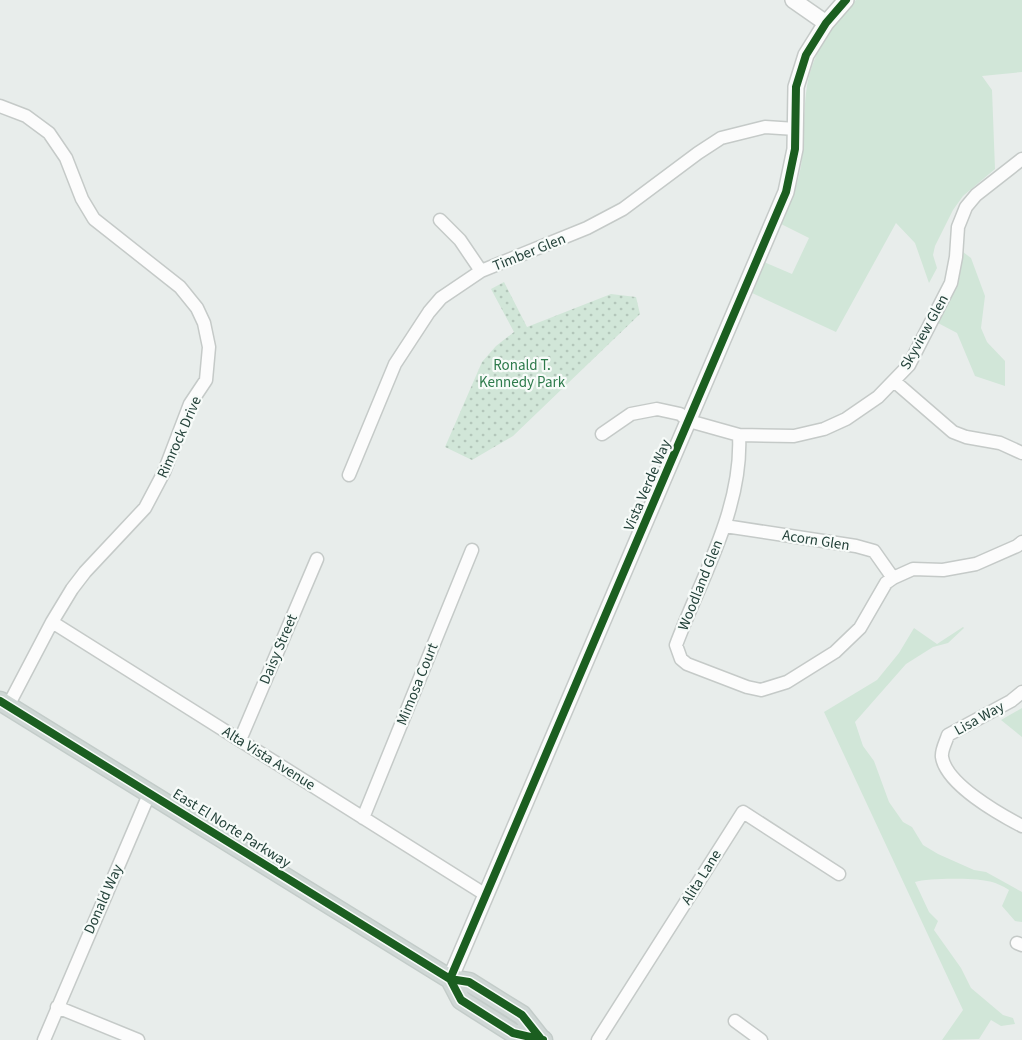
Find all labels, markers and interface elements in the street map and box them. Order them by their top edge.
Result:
street label: Timber Glen [490,228,569,277]
street label: Skyview Glen [895,291,954,374]
park label: Ronald T. Kennedy Park [479,355,566,393]
street label: Rimrock Drive [152,393,207,481]
street label: Vista Verde Way [619,436,676,534]
street label: Acorn Glen [781,525,851,556]
street label: Woodland Glen [673,537,728,634]
street label: Daisy Street [254,611,303,688]
street label: Mimosa Court [391,640,444,729]
street label: Lisa Way [951,696,1008,741]
street label: Alta Vista Avenue [218,721,319,795]
street label: East El Norte Parkway [169,784,295,873]
street label: Alita Lane [676,846,727,909]
street label: Donald Way [79,861,128,937]

